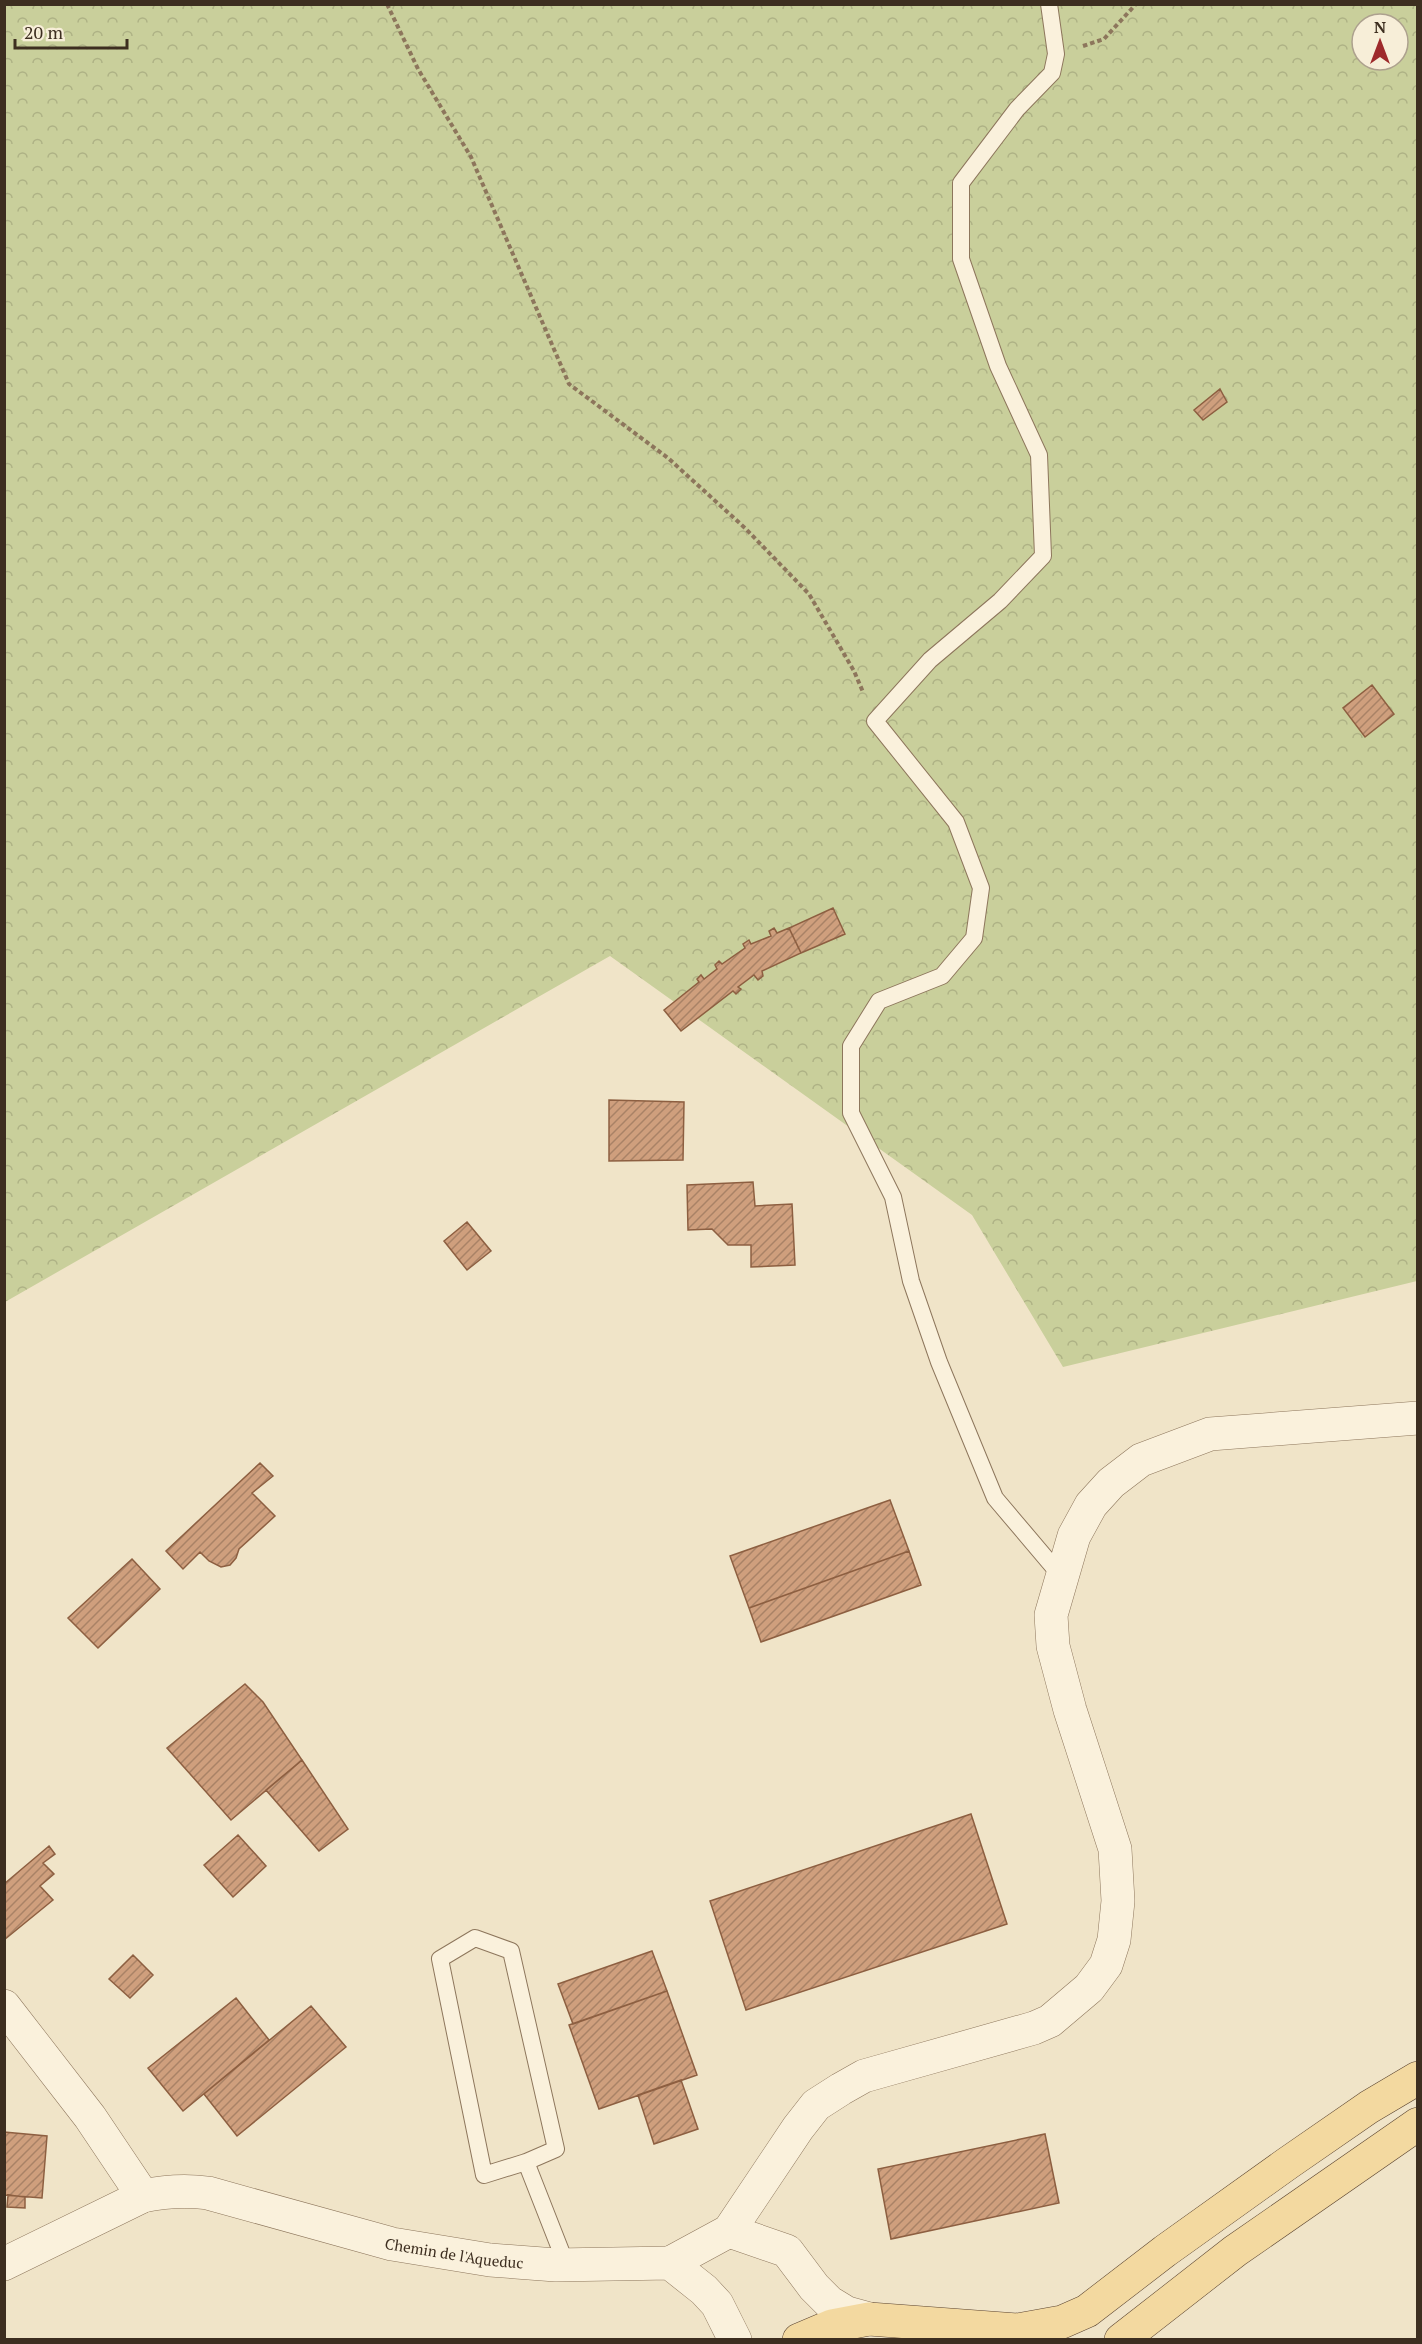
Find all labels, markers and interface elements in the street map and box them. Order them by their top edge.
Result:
scale bar [15,12,128,50]
north arrow [1350,12,1410,72]
text: N [1374,16,1386,38]
text: 20 m [24,20,64,44]
street label: Chemin de l'Aqueduc [383,2233,524,2272]

